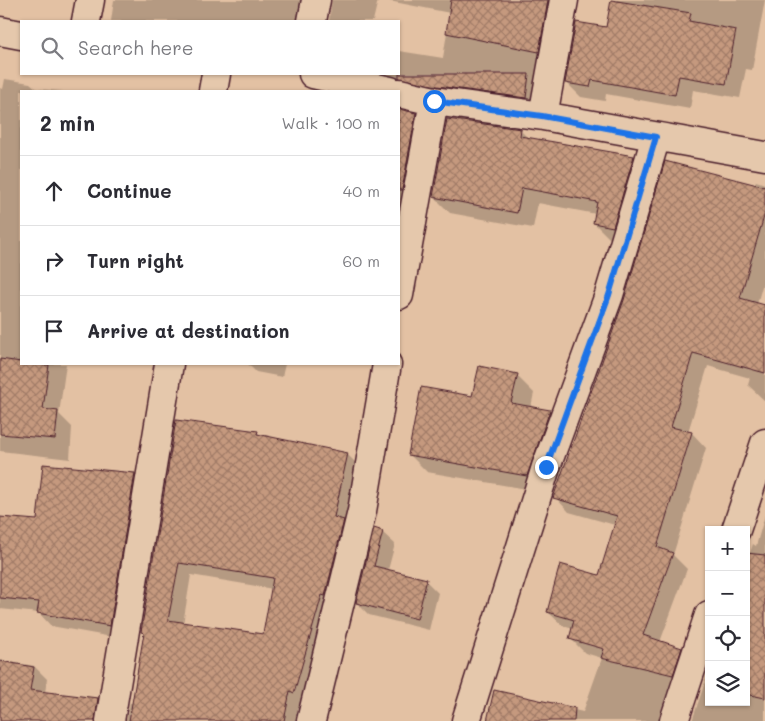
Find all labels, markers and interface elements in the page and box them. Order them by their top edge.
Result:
search box [20,20,400,75]
icon: search [38,34,66,62]
text: Search here [78,35,194,60]
route start [423,90,446,113]
text: 2 min [40,109,95,136]
text: Walk · 100 m [281,112,380,133]
icon: ahead [40,177,68,205]
text: Continue [87,178,172,203]
text: 40 m [343,180,380,201]
icon: right [40,247,68,275]
text: Turn right [87,248,184,273]
text: 60 m [343,250,380,271]
icon: arrive [40,317,68,345]
text: Arrive at destination [87,318,290,343]
route end [535,456,558,479]
map controls [705,526,750,706]
button: + [705,526,750,571]
button: − [705,571,750,616]
button: locate [705,616,750,661]
button: layers [705,661,750,706]

